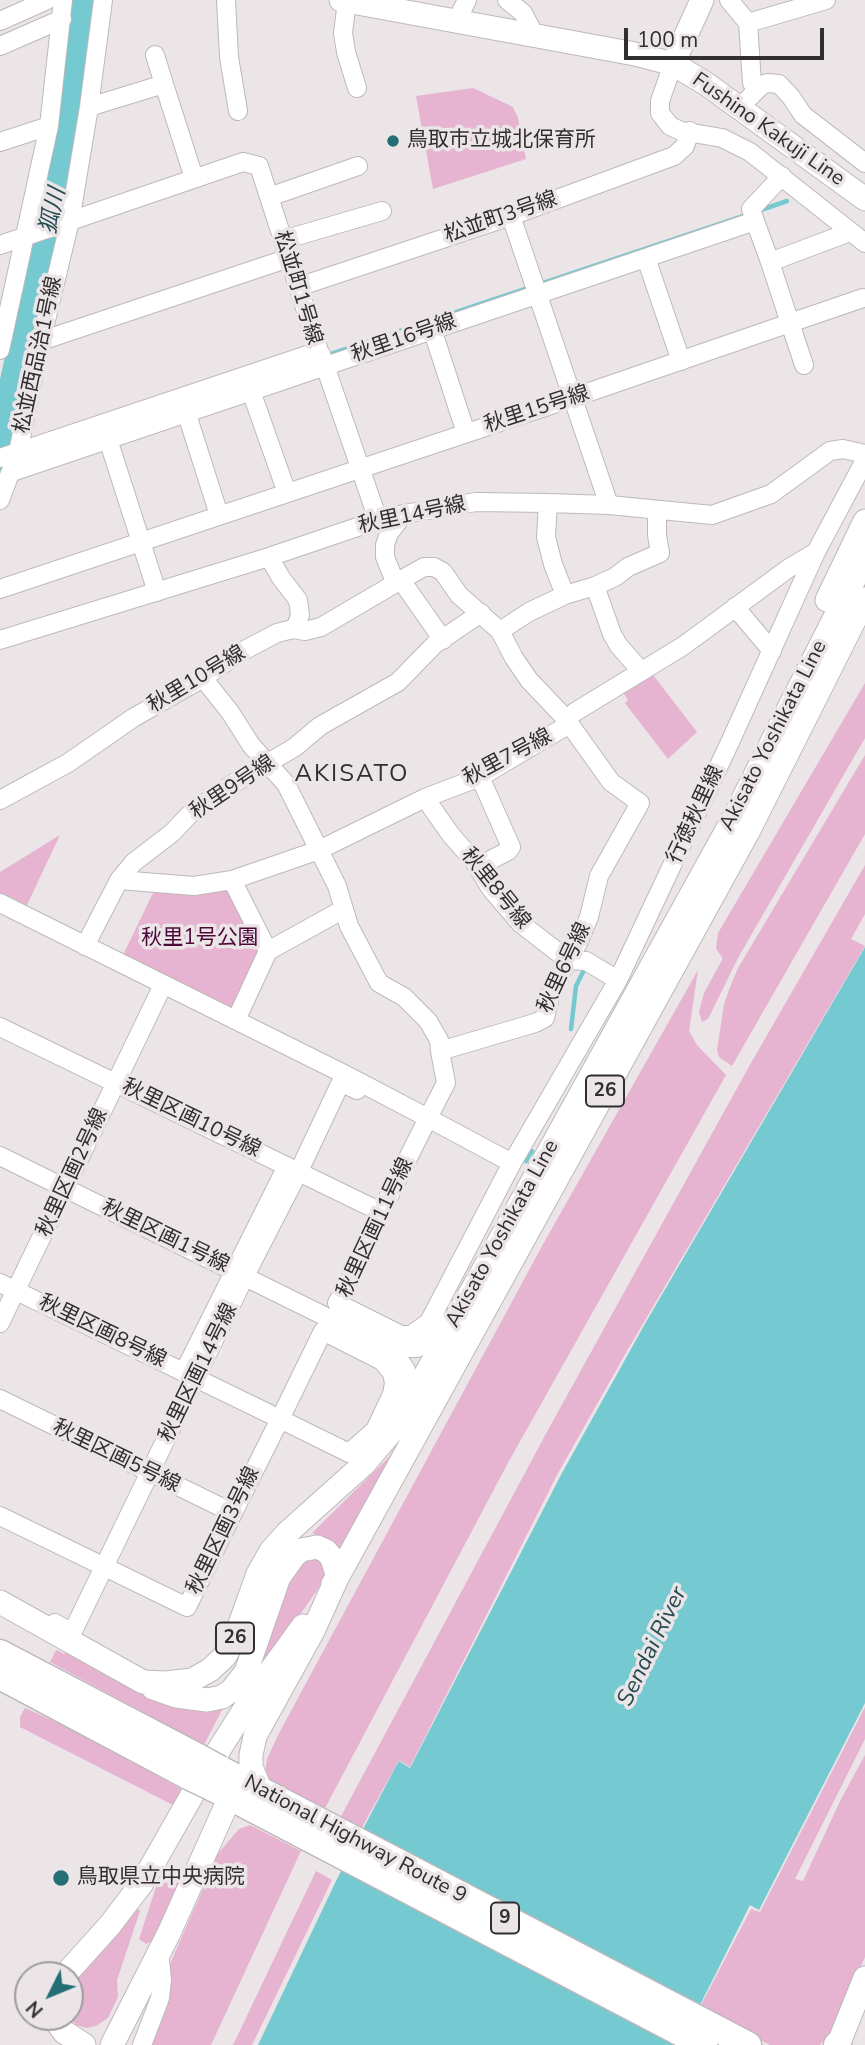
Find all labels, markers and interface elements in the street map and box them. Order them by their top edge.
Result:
scale bar [627,14,826,58]
text: 100 m [637,26,698,54]
street label: Fushino Kakuji Line [687,68,849,192]
place label: 鳥取市立城北保育所 [407,128,596,154]
marker: 鳥取市立城北保育所 [385,133,401,149]
water label: 狐川 [35,185,73,237]
street label: 松並町3号線 [441,187,561,249]
street label: 松並町1号線 [268,228,326,348]
street label: 松並西品治1号線 [10,274,68,436]
street label: 秋里16号線 [348,309,460,369]
street label: 秋里15号線 [481,381,593,439]
street label: 秋里14号線 [356,492,468,540]
street label: Akisato Yoshikata Line [715,637,833,835]
street label: 秋里10号線 [144,641,250,719]
street label: 秋里7号線 [459,724,557,792]
street label: 秋里9号線 [186,751,280,825]
district label: AKISATO [295,761,409,789]
street label: 行徳秋里線 [662,762,730,868]
street label: 秋里8号線 [455,844,535,934]
street label: 秋里6号線 [533,919,597,1017]
park label: 秋里1号公園 [141,926,259,952]
street label: 秋里区画10号線 [118,1075,264,1163]
road number: 26 [586,1076,624,1106]
street label: 秋里区画2号線 [32,1105,114,1241]
street label: Akisato Yoshikata Line [441,1136,565,1332]
street label: 秋里区画11号線 [333,1154,419,1302]
street label: 秋里区画1号線 [97,1195,233,1279]
street label: 秋里区画8号線 [34,1290,170,1374]
street label: 秋里区画14号線 [155,1300,243,1446]
street label: 秋里区画5号線 [48,1415,184,1499]
street label: 秋里区画3号線 [182,1463,266,1599]
water label: Sendai River [612,1583,694,1711]
road number: 26 [216,1622,254,1654]
street label: National Highway Route 9 [239,1771,471,1909]
place label: 鳥取県立中央病院 [77,1865,245,1891]
marker: 鳥取県立中央病院 [51,1868,71,1888]
road number: 9 [491,1902,519,1934]
north arrow [14,1961,84,2031]
text: N [21,1995,49,2023]

